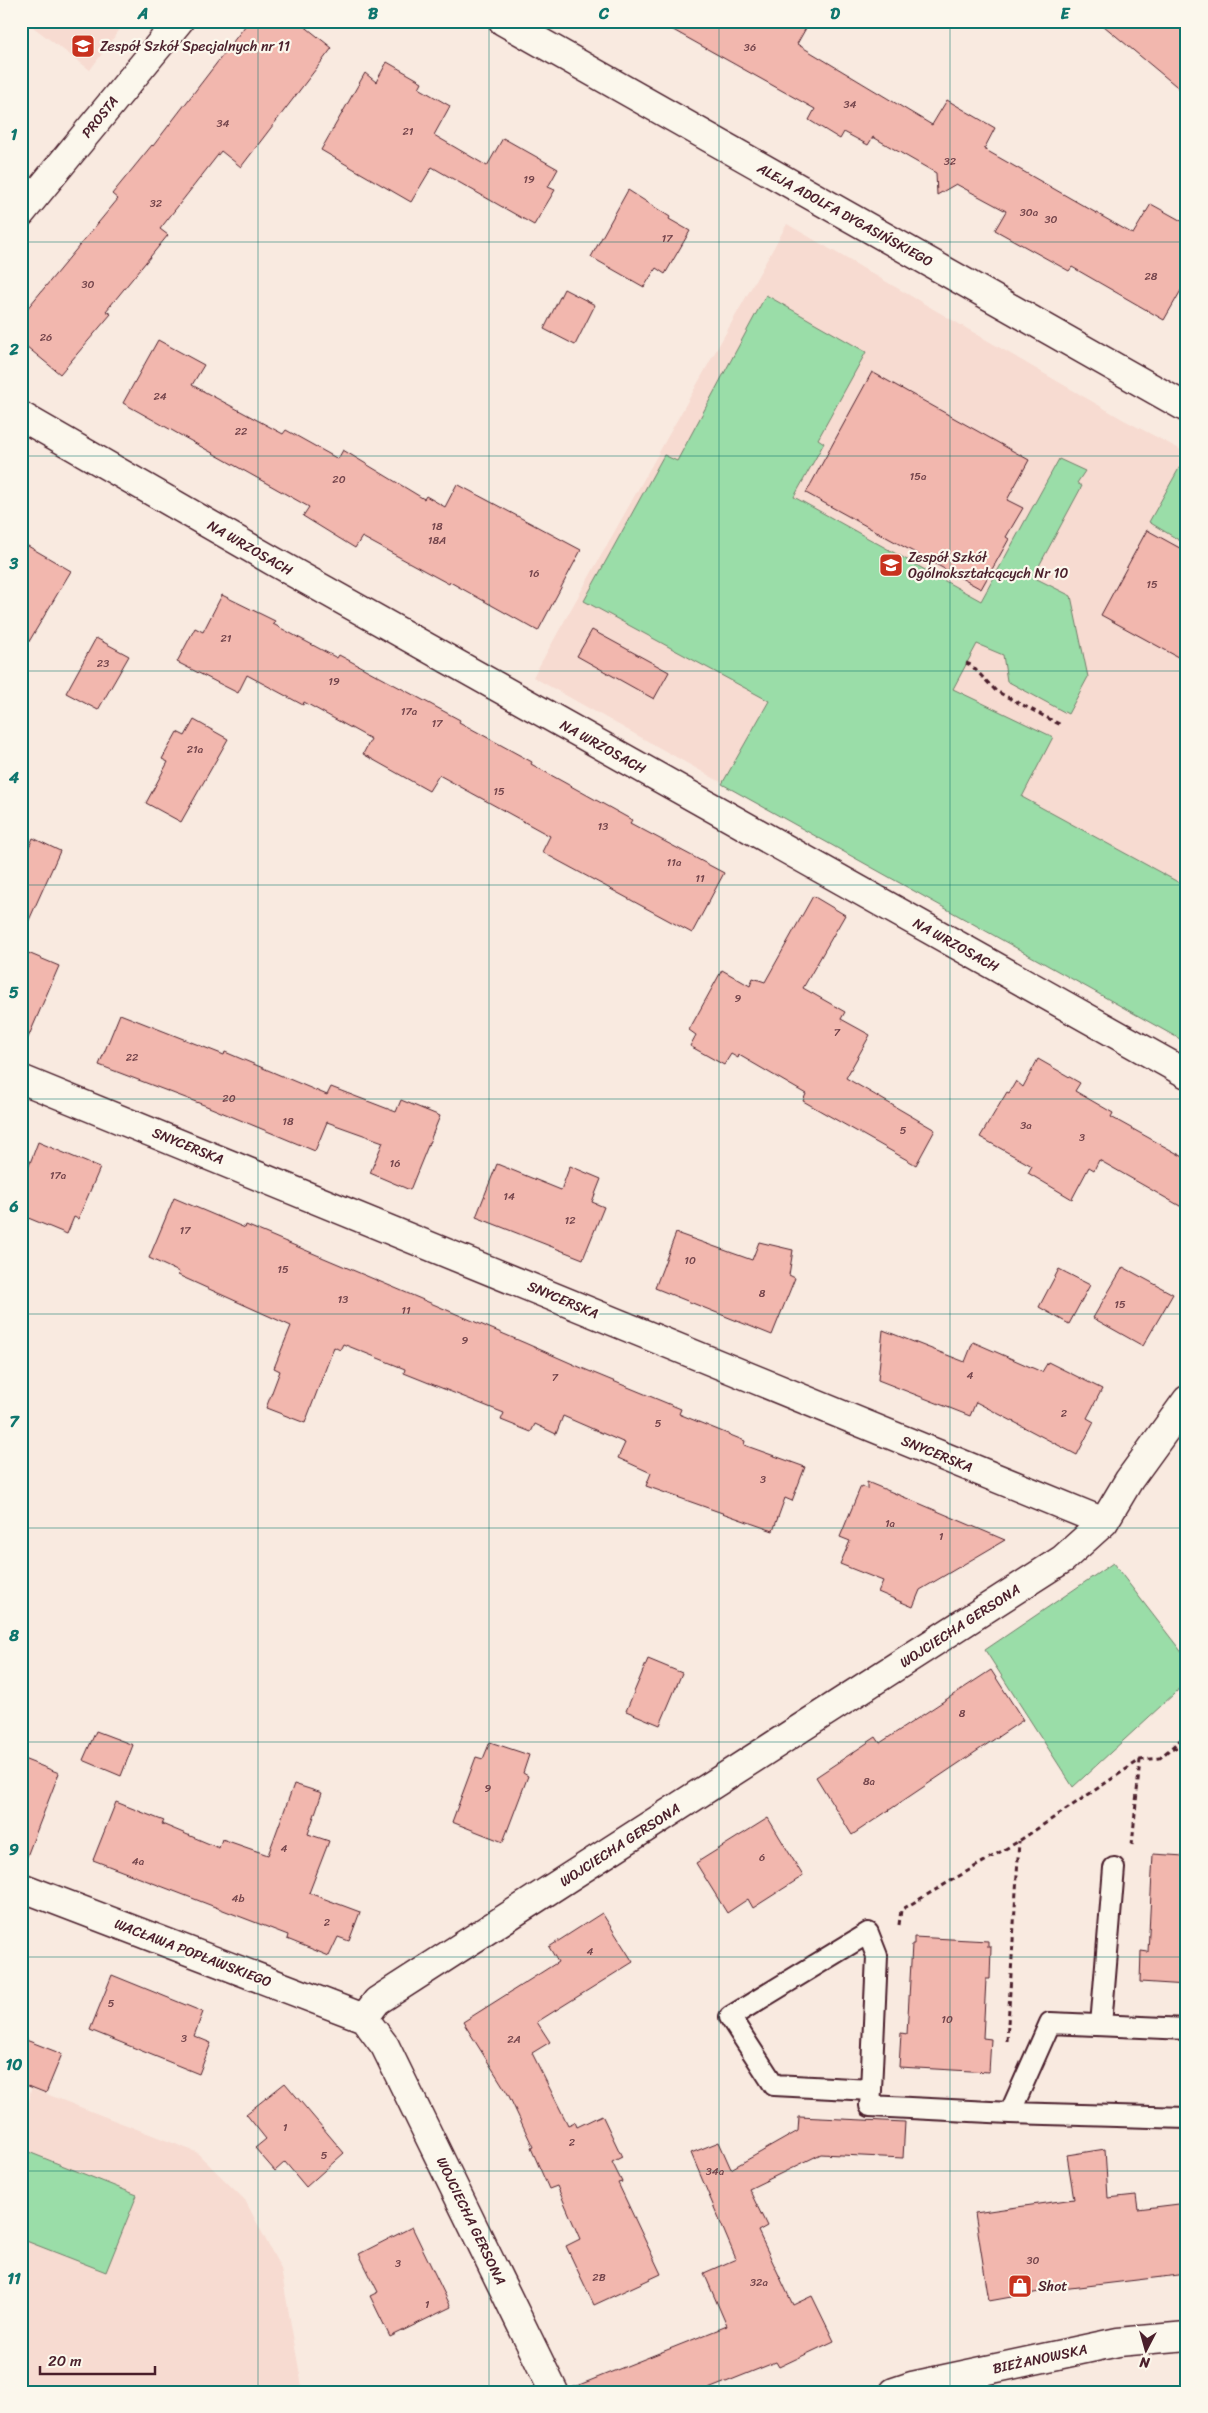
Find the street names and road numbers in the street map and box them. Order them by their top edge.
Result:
street label: PROSTA [75,90,125,144]
street label: ALEJA ADOLFA DYGASIŃSKIEGO [751,156,938,274]
street label: NA WRZOSACH [202,513,298,583]
street label: NA WRZOSACH [555,713,651,781]
street label: NA WRZOSACH [908,911,1004,979]
street label: SNYCERSKA [148,1120,228,1172]
street label: SNYCERSKA [523,1274,603,1326]
street label: SNYCERSKA [897,1428,977,1480]
street label: WOJCIECHA GERSONA [894,1577,1026,1675]
street label: WOJCIECHA GERSONA [554,1796,686,1894]
street label: WACŁAWA POPŁAWSKIEGO [111,1911,275,1995]
street label: WOJCIECHA GERSONA [429,2152,513,2290]
street label: BIEŻANOWSKA [990,2337,1090,2381]

